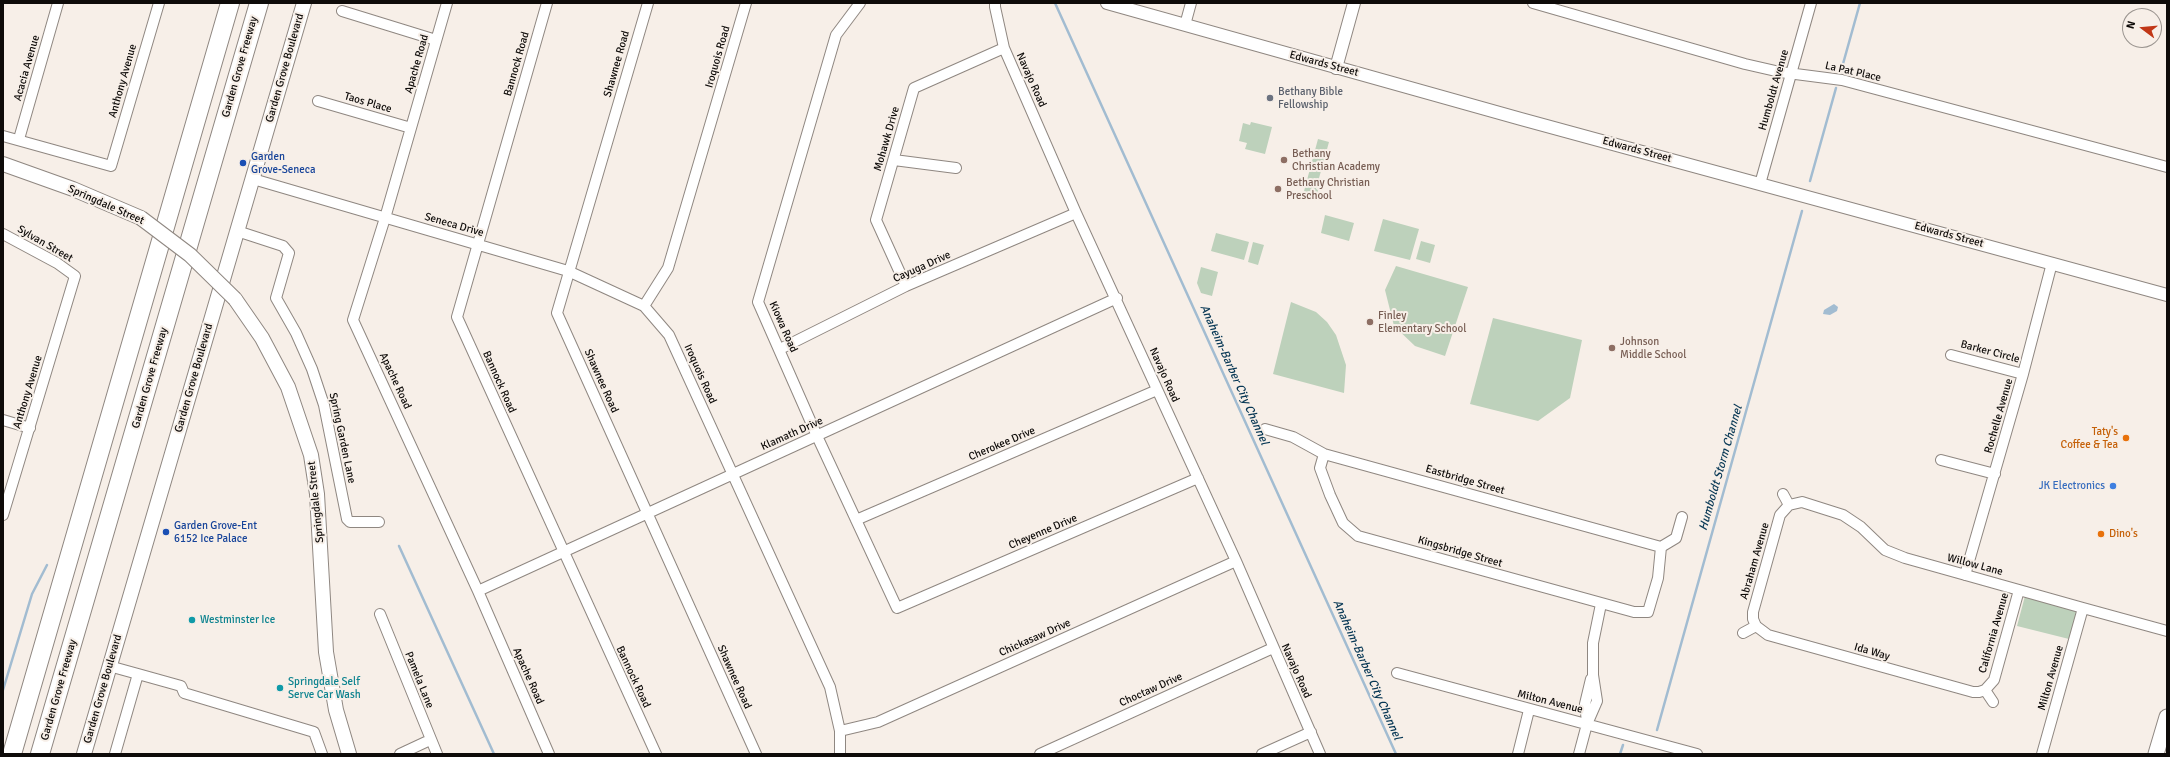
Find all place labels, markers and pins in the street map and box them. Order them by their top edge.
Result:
place label: Bethany Bible Fellowship [1278,85,1343,111]
marker: Bethany Bible Fellowship [1265,93,1275,103]
place label: Bethany Christian Academy [1292,147,1380,173]
place label: Garden Grove-Seneca [251,150,316,176]
marker: Bethany Christian Academy [1279,155,1289,165]
marker: Garden Grove-Seneca [238,158,248,168]
place label: Bethany Christian Preschool [1286,176,1370,202]
marker: Bethany Christian Preschool [1273,184,1283,194]
place label: Finley Elementary School [1378,309,1466,335]
marker: Finley Elementary School [1365,317,1375,327]
place label: Johnson Middle School [1620,335,1687,361]
marker: Johnson Middle School [1607,343,1617,353]
place label: Taty's Coffee & Tea [2061,425,2118,451]
marker: Taty's Coffee & Tea [2121,433,2131,443]
place label: JK Electronics [2039,479,2105,493]
marker: JK Electronics [2108,481,2118,491]
place label: Garden Grove-Ent 6152 Ice Palace [174,519,257,545]
marker: Garden Grove-Ent 6152 Ice Palace [161,527,171,537]
place label: Dino's [2109,527,2138,541]
marker: Dino's [2096,529,2106,539]
place label: Westminster Ice [200,613,275,627]
marker: Westminster Ice [187,615,197,625]
place label: Springdale Self Serve Car Wash [288,675,361,701]
marker: Springdale Self Serve Car Wash [275,683,285,693]

